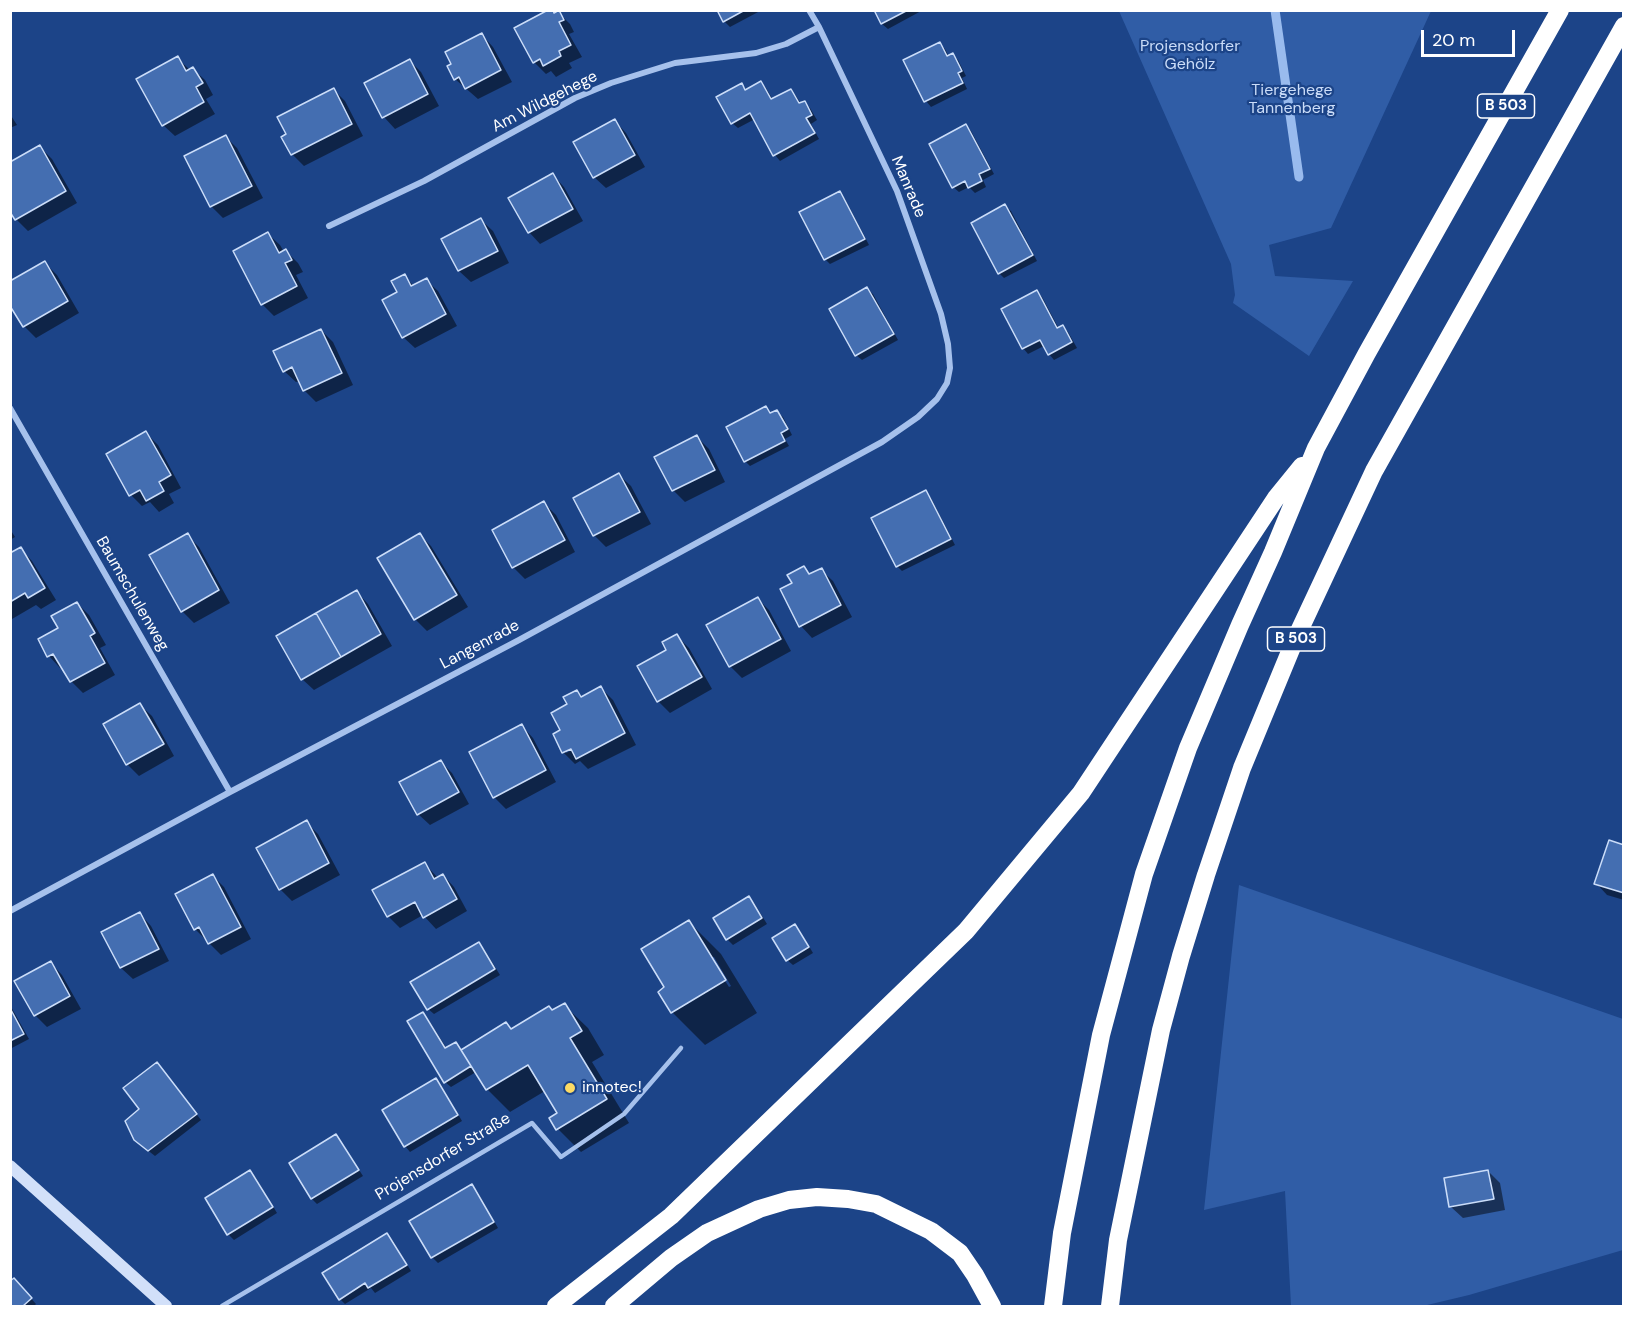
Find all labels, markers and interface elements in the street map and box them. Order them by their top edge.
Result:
scale bar [1424,18,1518,56]
text: 20 m [1432,28,1475,52]
park label: Projensdorfer Gehölz [1140,37,1240,75]
street label: Am Wildgehege [489,67,601,137]
park label: Tiergehege Tannenberg [1249,81,1335,119]
road number: B 503 [1478,94,1534,118]
street label: Manrade [886,153,930,221]
street label: Baumschulenweg [91,533,173,655]
street label: Langenrade [437,616,523,674]
road number: B 503 [1268,627,1324,651]
place label: innotec! [582,1078,642,1098]
marker: innotec! [563,1081,577,1095]
street label: Projensdorfer Straße [372,1109,514,1205]

